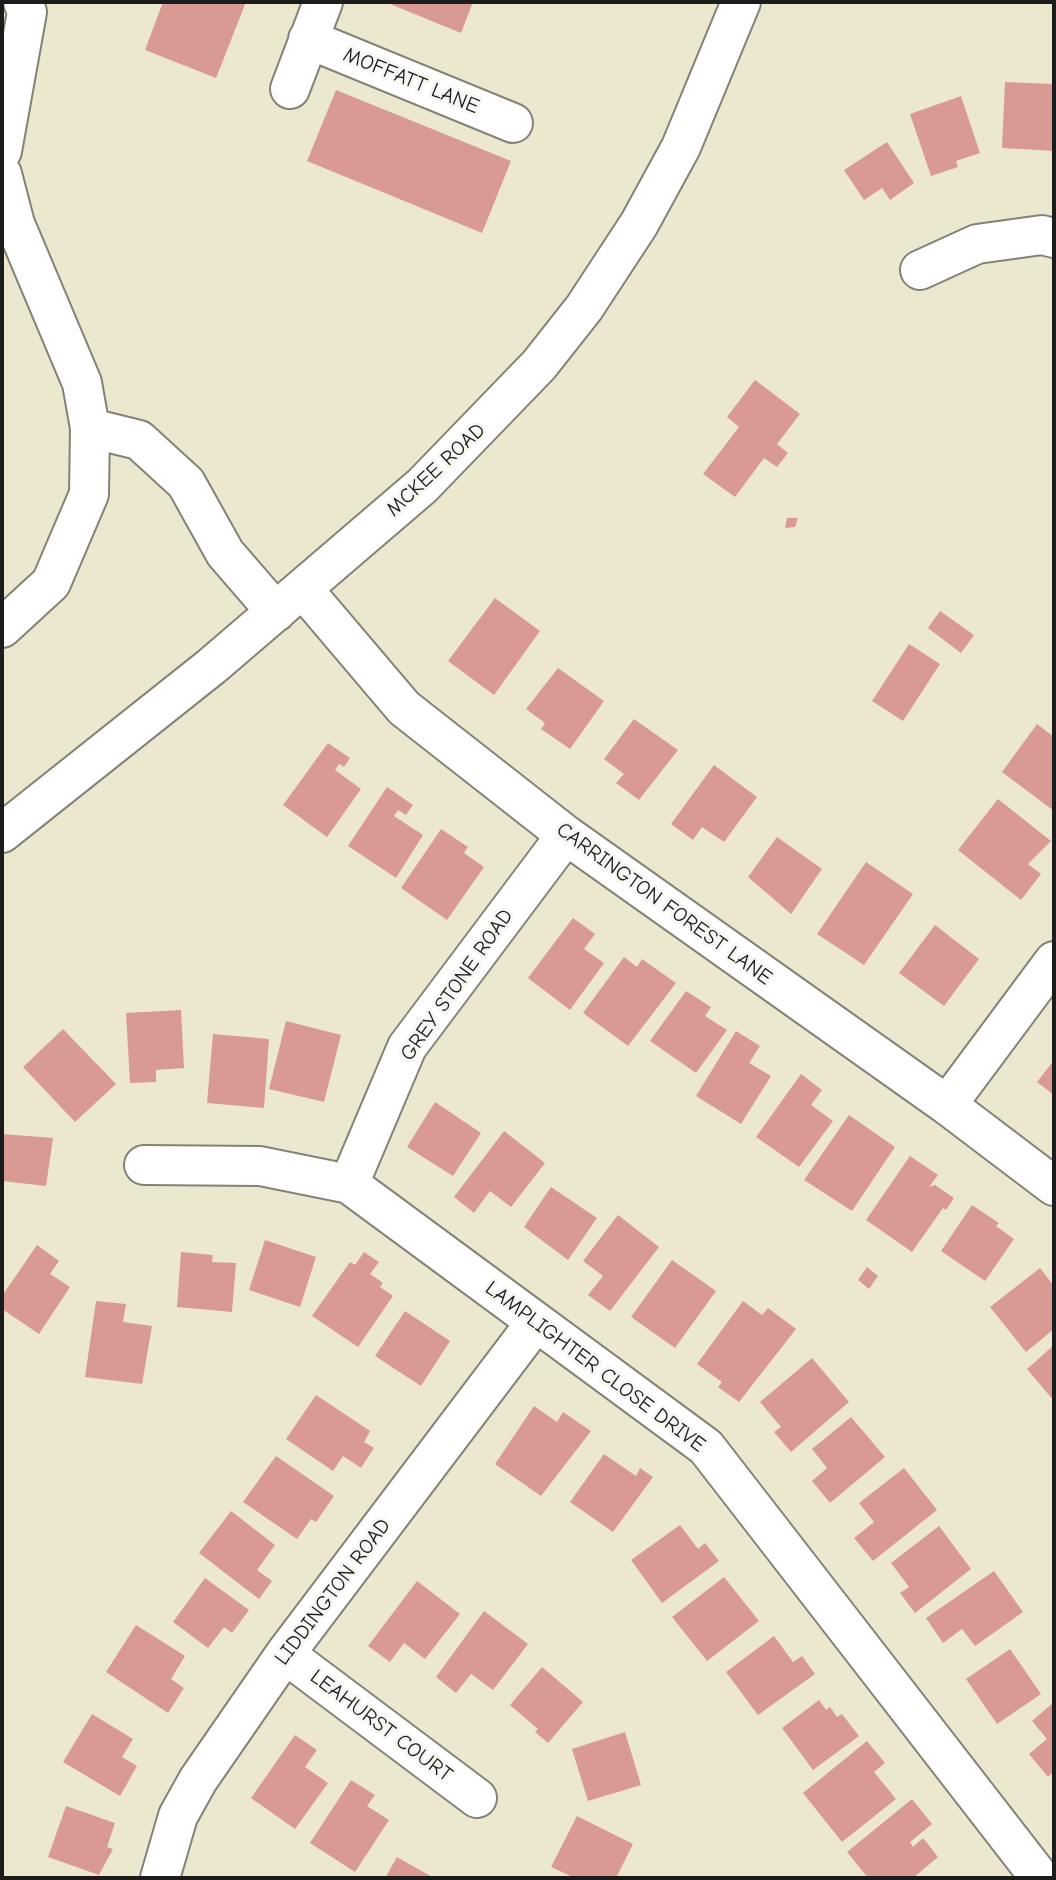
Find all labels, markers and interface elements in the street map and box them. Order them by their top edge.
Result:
street label: MOFFATT LANE [339,42,483,120]
street label: MCKEE ROAD [381,418,491,522]
street label: CARRINGTON FOREST LANE [551,817,777,991]
street label: GREY STONE ROAD [395,904,519,1066]
street label: LAMPLIGHTER CLOSE DRIVE [480,1276,710,1458]
street label: LIDDINGTON ROAD [270,1514,396,1670]
street label: LEAHURST COURT [305,1664,457,1788]

